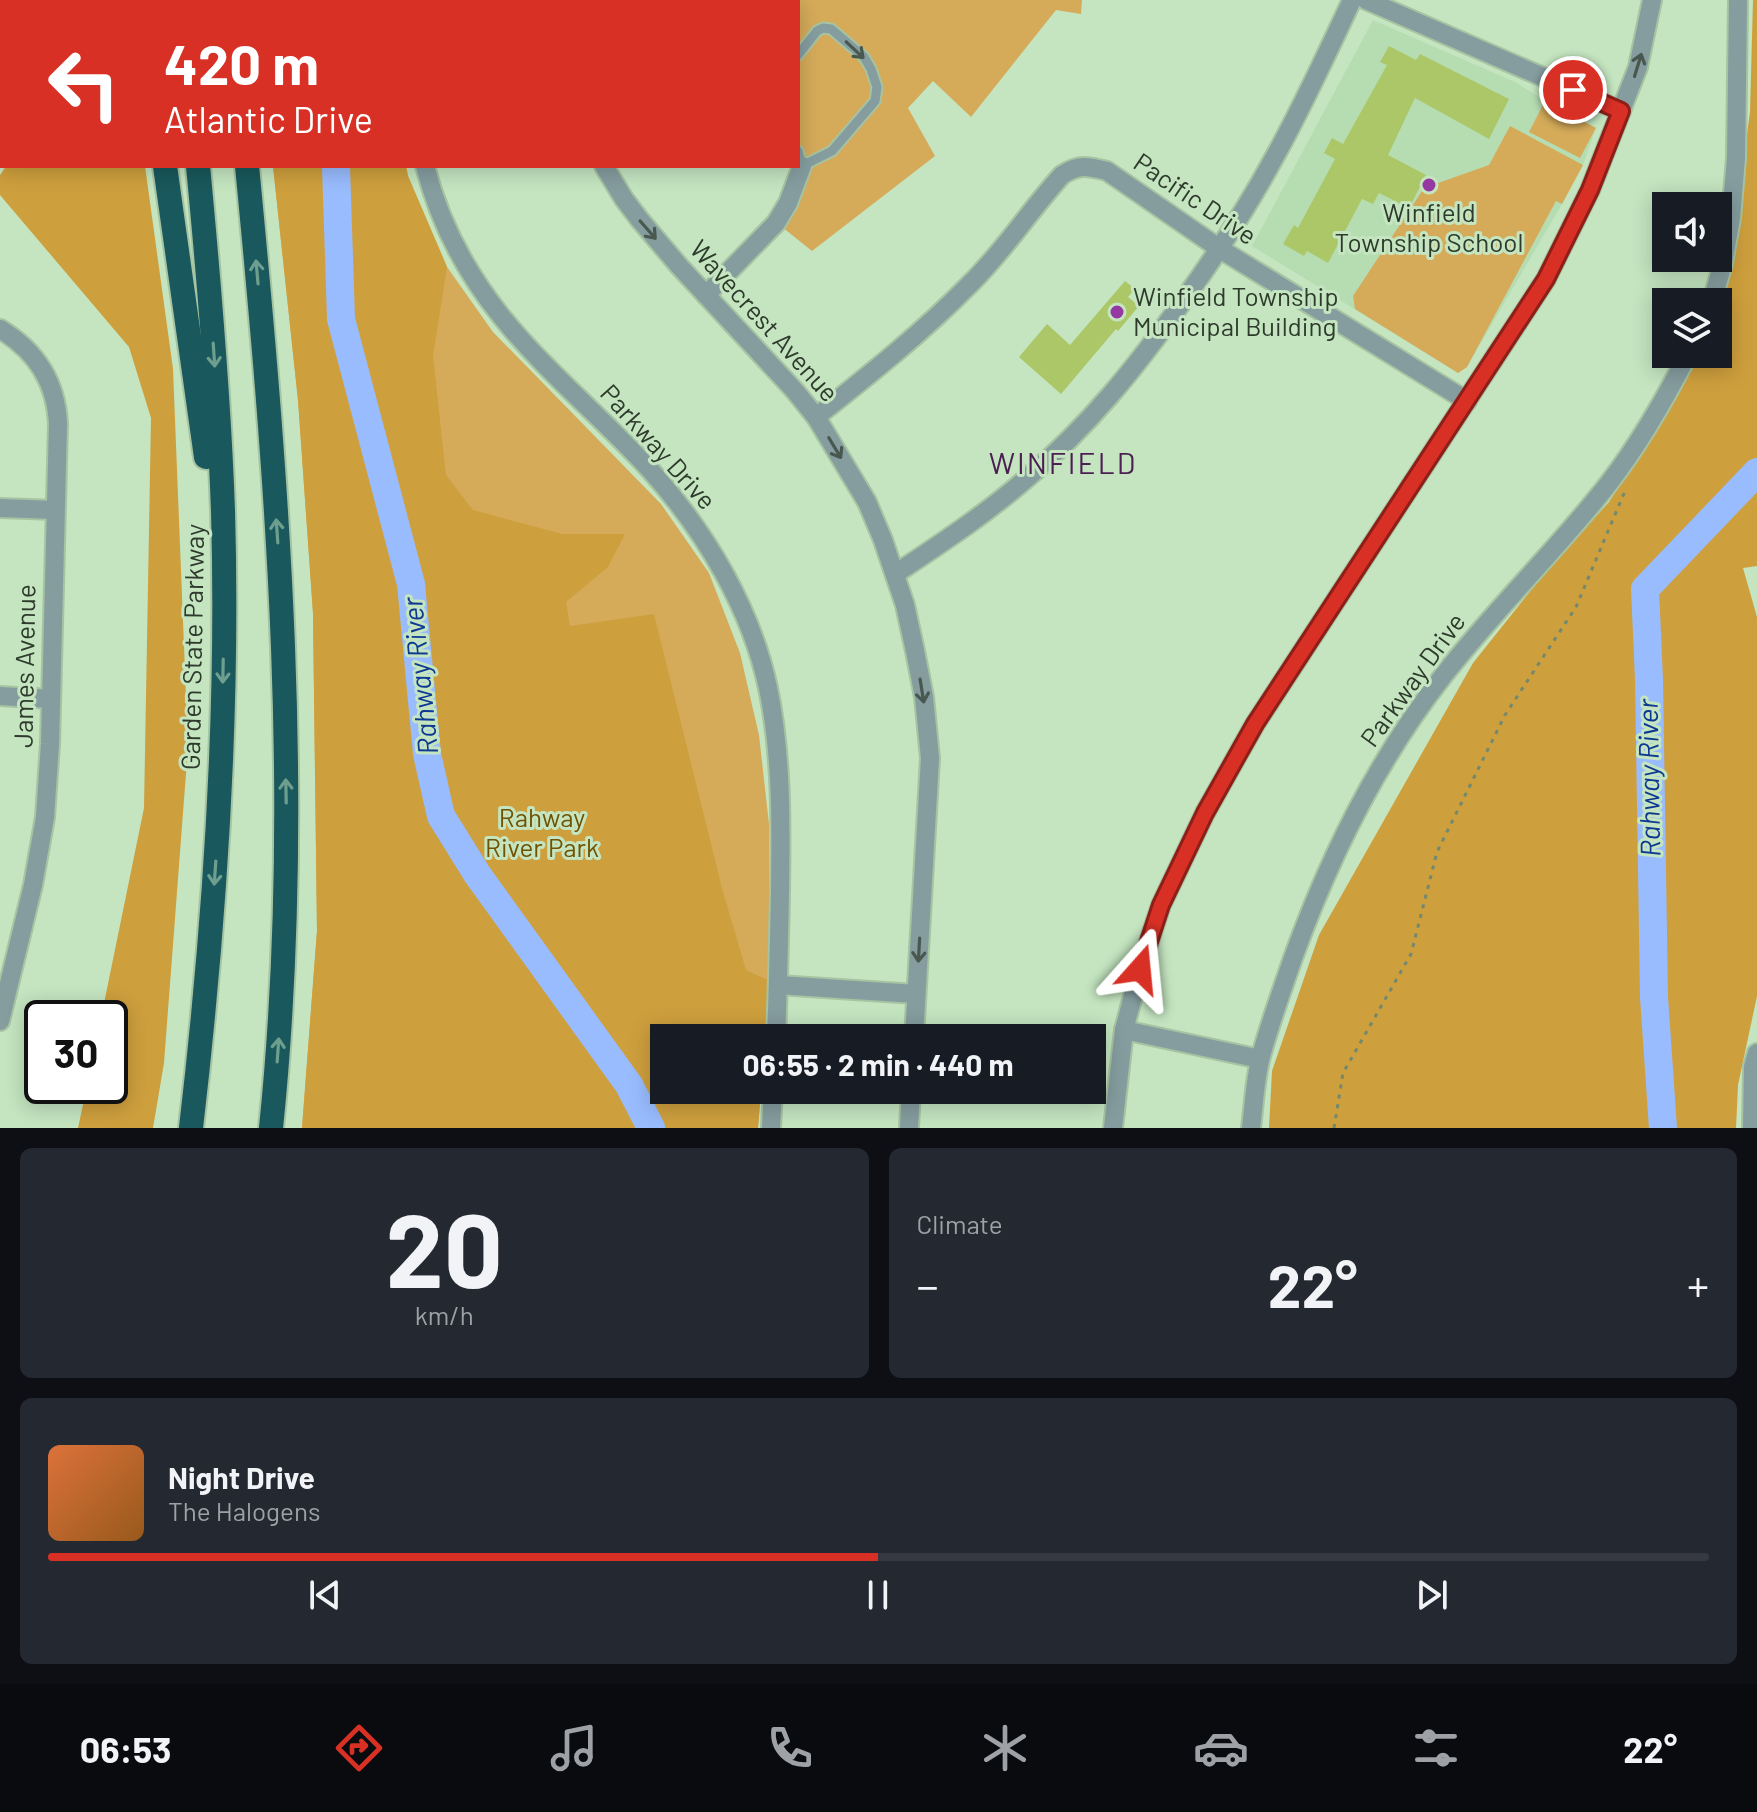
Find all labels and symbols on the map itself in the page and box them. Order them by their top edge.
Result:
one-way arrow [845,41,865,60]
one-way arrow [1632,53,1646,78]
pin [1539,56,1607,124]
street label: Pacific Drive [1129,145,1263,250]
marker: Winfield Township School [1420,176,1438,194]
place label: Winfield Township School [1335,196,1523,257]
one-way arrow [639,219,657,239]
street label: Wavecrest Avenue [684,233,846,407]
one-way arrow [249,259,264,286]
place label: Winfield Township Municipal Building [1133,280,1339,341]
marker: Winfield Township Municipal Building [1108,303,1126,321]
one-way arrow [207,341,222,368]
street label: Parkway Drive [595,377,723,515]
one-way arrow [827,436,843,459]
district label: WINFIELD [989,444,1137,480]
one-way arrow [269,518,284,545]
street label: Garden State Parkway [174,524,209,770]
street label: James Avenue [7,584,40,748]
water label: Rahway River [394,595,444,756]
street label: Parkway Drive [1353,606,1471,752]
one-way arrow [215,657,231,684]
one-way arrow [916,678,931,703]
water label: Rahway River [1630,698,1666,857]
one-way arrow [279,778,294,805]
park label: Rahway River Park [485,801,599,862]
one-way arrow [207,859,222,886]
position arrow [1098,927,1182,1011]
one-way arrow [911,936,926,963]
speed limit sign: 30 [24,1000,128,1104]
one-way arrow [271,1037,286,1064]

